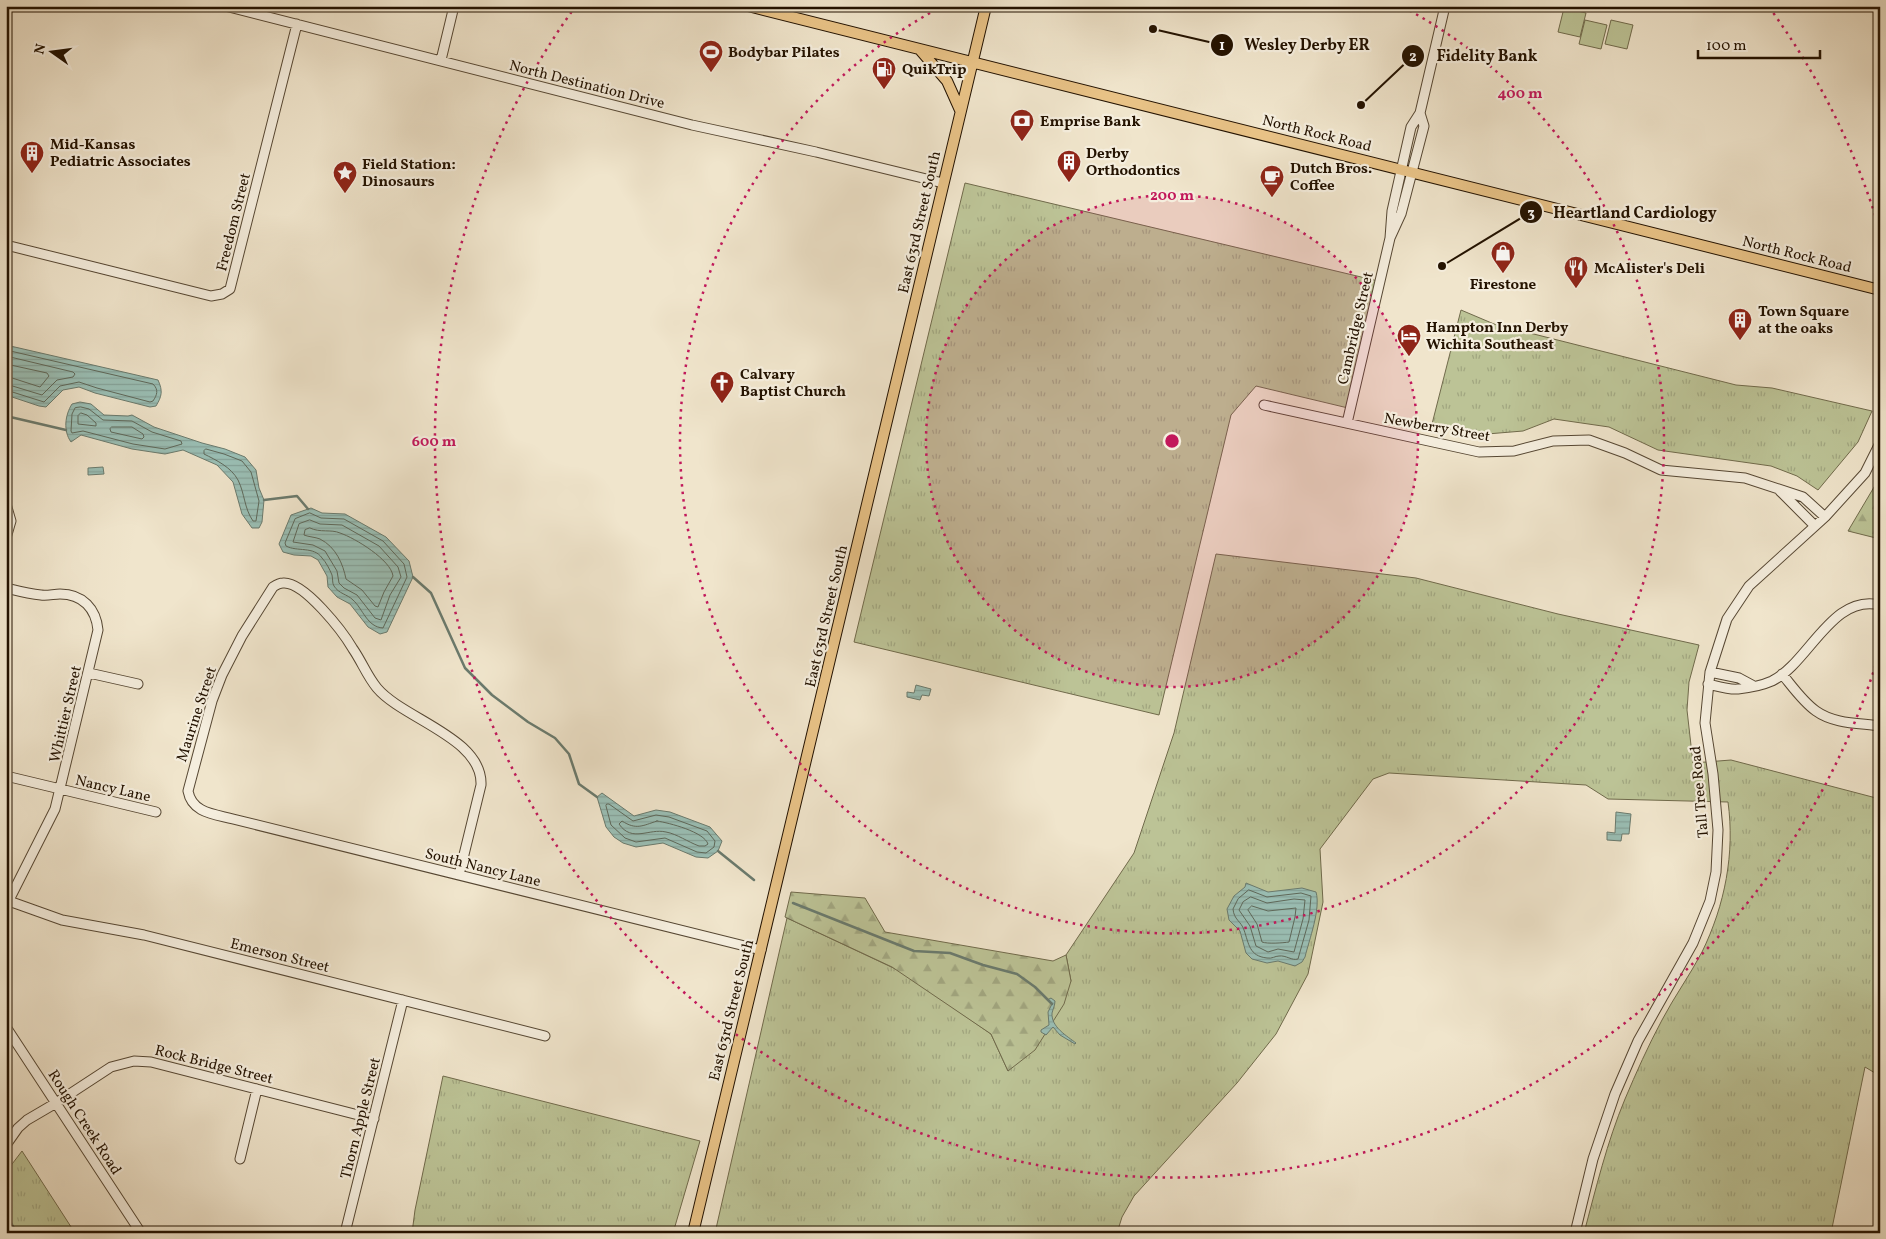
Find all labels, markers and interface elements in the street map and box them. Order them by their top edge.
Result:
north arrow [28,28,78,78]
scale bar [1698,28,1821,60]
callout: Wesley Derby ER [1209,29,1380,60]
text: Wesley Derby ER [1244,35,1370,57]
text: 1 [1219,36,1225,57]
text: 100 m [1706,36,1746,57]
sports icon: Bodybar Pilates [698,39,724,73]
callout: Fidelity Bank [1401,40,1547,71]
text: N [30,42,51,56]
place label: Bodybar Pilates [728,43,840,64]
text: Fidelity Bank [1437,46,1538,68]
text: 2 [1409,47,1417,68]
street label: North Destination Drive [507,56,667,115]
fuel station icon: QuikTrip [871,56,897,90]
place label: QuikTrip [902,60,966,81]
text: 400 m [1498,84,1543,105]
bank icon: Emprise Bank [1009,108,1035,142]
street label: North Rock Road [1260,111,1373,158]
place label: Emprise Bank [1040,112,1141,133]
place label: Mid-Kansas Pediatric Associates [50,135,191,173]
building icon: Mid-Kansas Pediatric Associates [19,140,45,174]
place label: Derby Orthodontics [1086,144,1180,182]
street label: East 63rd Street South [894,149,947,295]
building icon: Derby Orthodontics [1056,149,1082,183]
place label: Field Station: Dinosaurs [362,155,456,193]
place label: Dutch Bros. Coffee [1290,159,1372,197]
place icon: Field Station: Dinosaurs [332,160,358,194]
cafe icon: Dutch Bros. Coffee [1259,164,1285,198]
street label: Freedom Street [212,171,257,274]
text: 200 m [1150,186,1194,207]
callout: Heartland Cardiology [1518,197,1727,228]
text: 3 [1527,203,1535,224]
text: Heartland Cardiology [1553,203,1717,225]
street label: North Rock Road [1740,232,1853,279]
shop icon: Firestone [1490,240,1516,274]
restaurant icon: McAlister's Deli [1563,255,1589,289]
place label: McAlister's Deli [1594,259,1705,280]
street label: Cambridge Street [1333,270,1380,387]
place label: Firestone [1470,275,1537,296]
place label: Town Square at the oaks [1758,302,1849,340]
building icon: Town Square at the oaks [1727,307,1753,341]
place label: Hampton Inn Derby Wichita Southeast [1426,318,1569,356]
hotel icon: Hampton Inn Derby Wichita Southeast [1396,323,1422,357]
place label: Calvary Baptist Church [740,365,846,403]
church icon: Calvary Baptist Church [709,370,735,404]
street label: Newberry Street [1382,409,1492,448]
text: 600 m [412,432,457,453]
centre of rings [1163,432,1181,450]
street label: East 63rd Street South [801,543,854,689]
street label: Whittier Street [45,664,88,765]
street label: Maurine Street [172,664,223,765]
street label: Tall Tree Road [1686,745,1715,839]
street label: Nancy Lane [73,771,152,808]
street label: South Nancy Lane [422,844,543,893]
street label: Emerson Street [228,934,331,979]
street label: East 63rd Street South [705,937,760,1083]
street label: Rock Bridge Street [152,1041,275,1090]
street label: Thorn Apple Street [336,1055,387,1181]
street label: Rough Creek Road [42,1066,126,1179]

